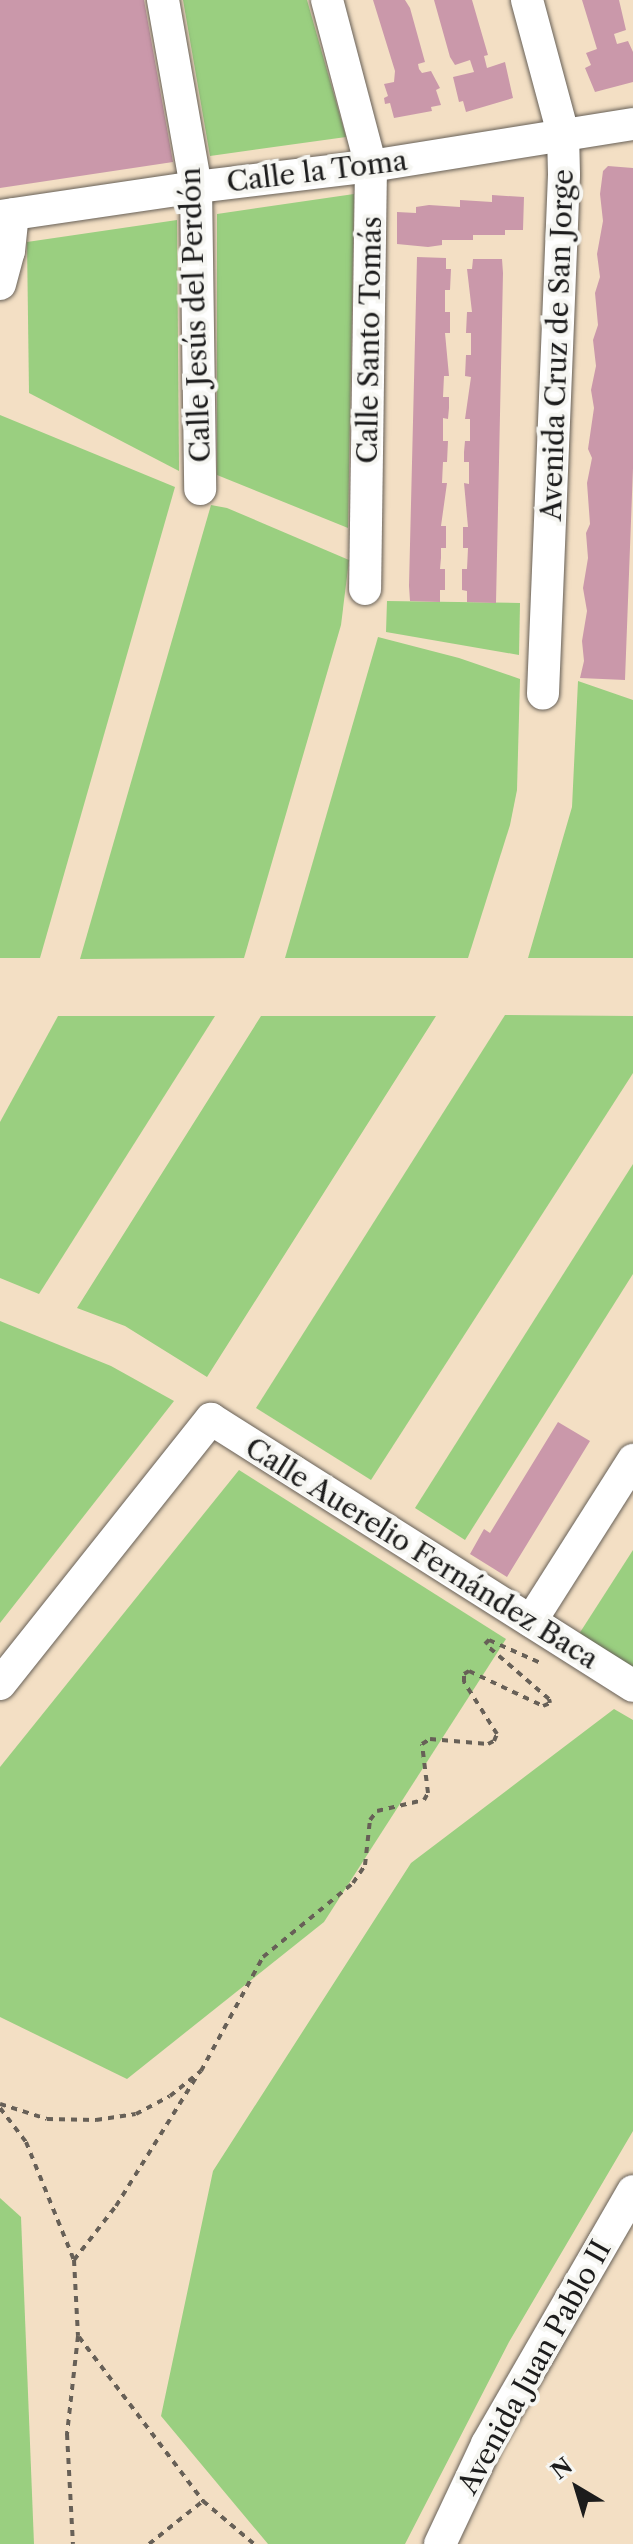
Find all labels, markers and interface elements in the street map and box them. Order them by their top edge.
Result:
street label: Calle la Toma [224,143,410,199]
street label: Calle Jesús del Perdón [173,167,217,463]
street label: Avenida Cruz de San Jorge [534,168,580,522]
street label: Calle Santo Tomás [350,216,388,464]
street label: Calle Auerelio Fernández Baca [239,1430,605,1676]
street label: Avenida Juan Pablo II [450,2234,618,2500]
north arrow [537,2448,617,2528]
text: N [546,2452,578,2485]

